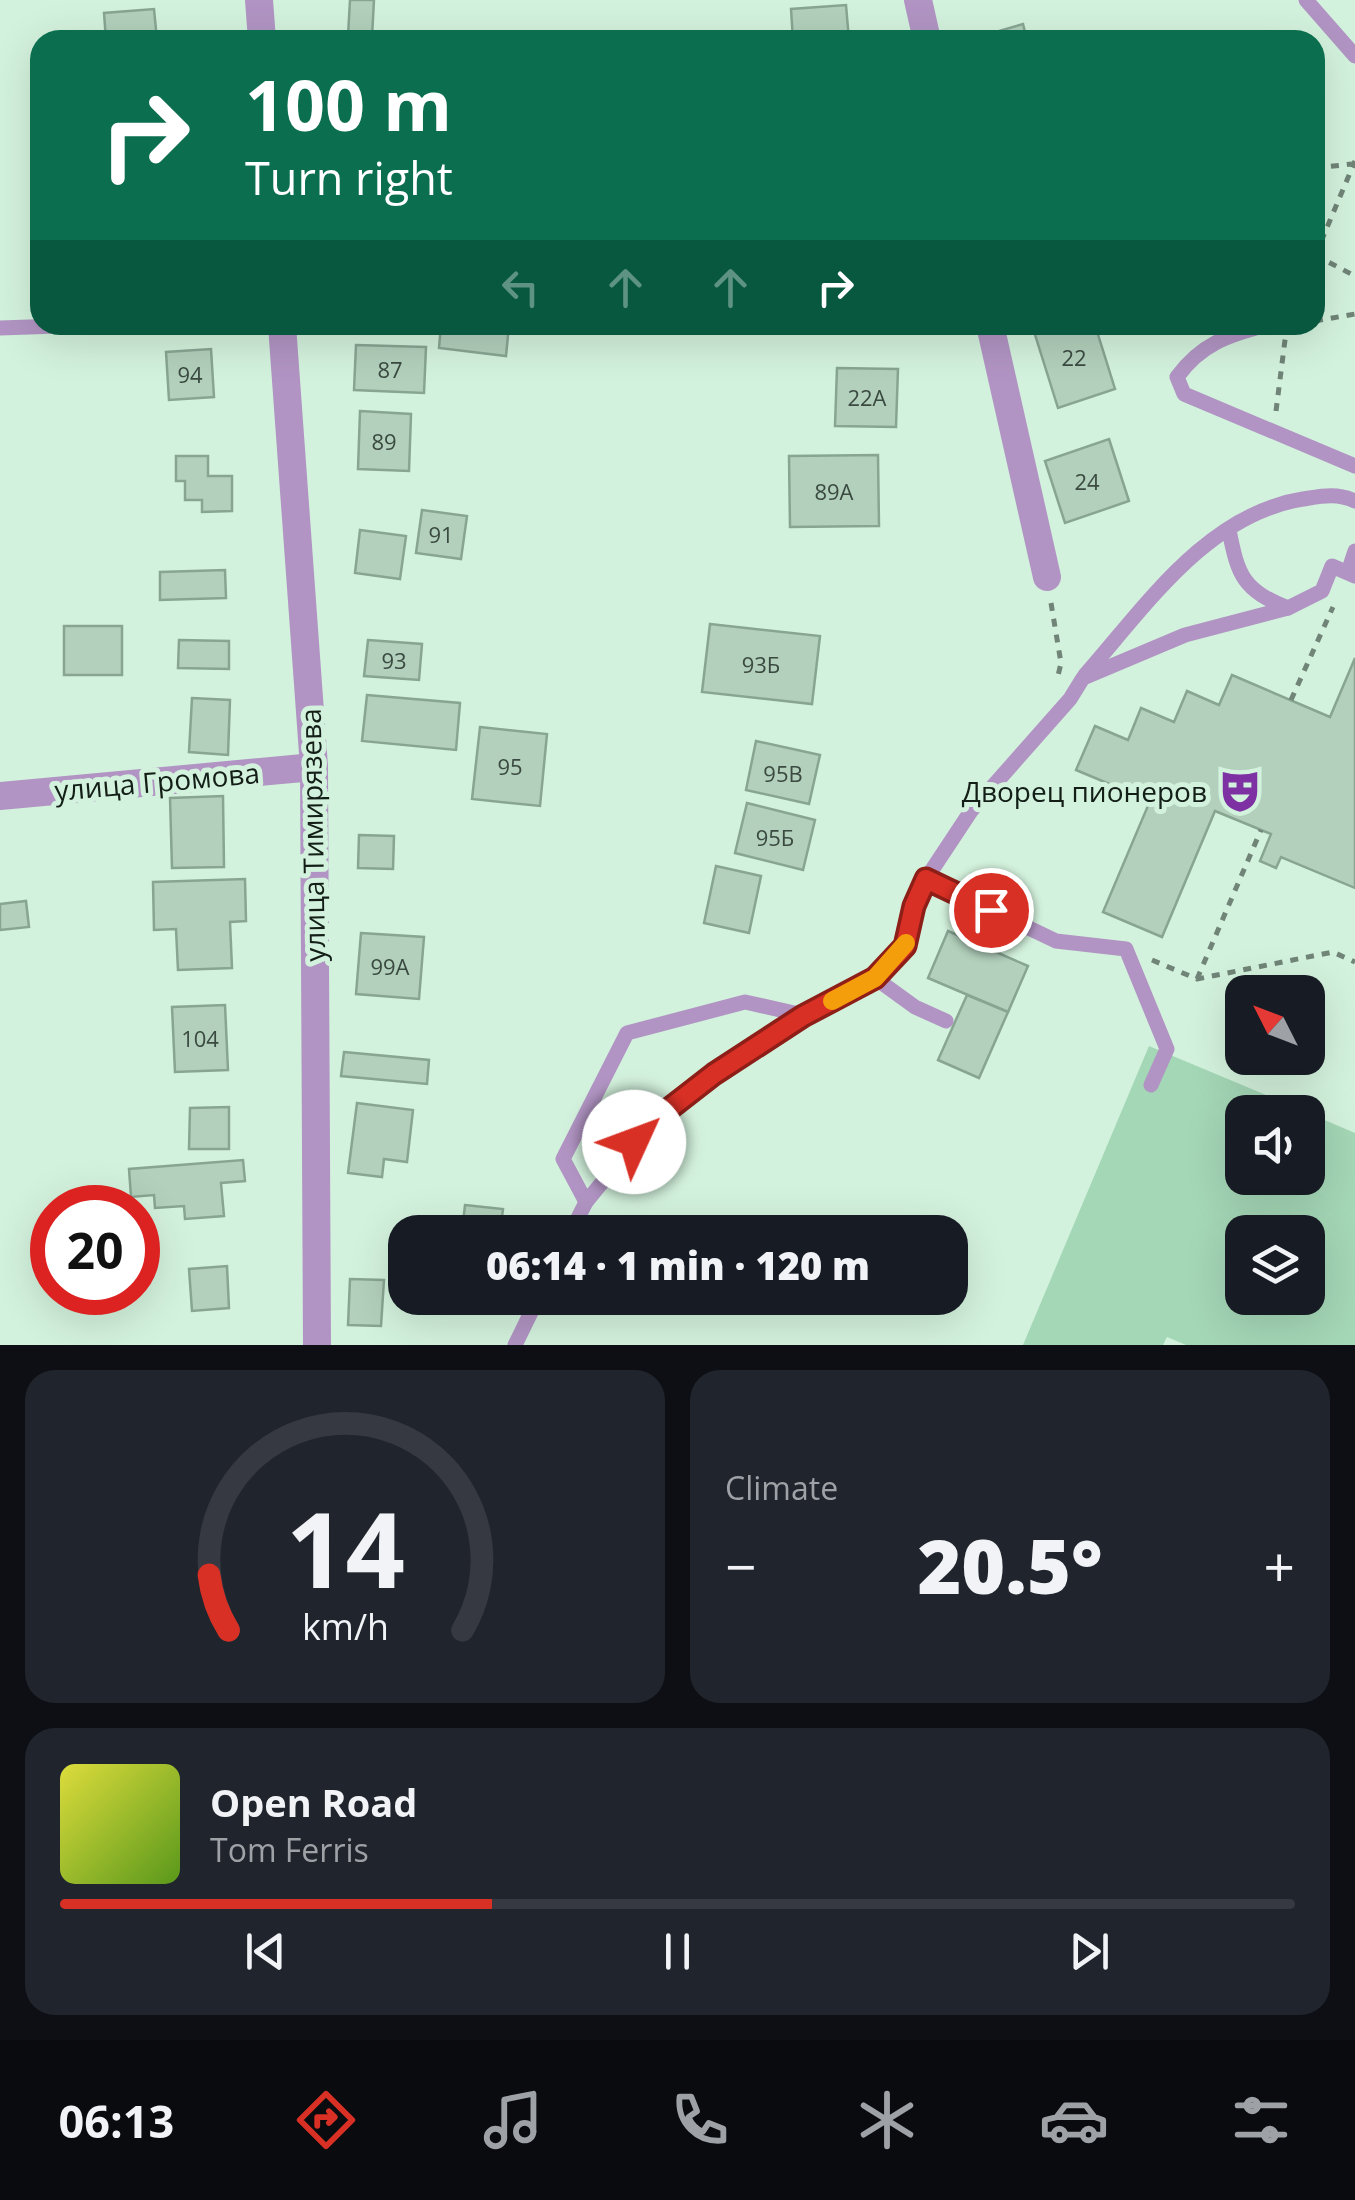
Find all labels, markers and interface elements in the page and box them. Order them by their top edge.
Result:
text: 100 m [245,56,452,152]
icon: right [80,70,210,200]
text: Turn right [245,147,453,208]
icon: left [493,260,548,315]
icon: ahead [598,260,653,315]
icon: ahead [703,260,758,315]
icon: right [808,260,863,315]
house number: 22 [1061,342,1087,372]
house number: 87 [377,354,403,384]
house number: 94 [177,359,203,389]
house number: 22А [847,382,887,412]
house number: 89 [371,426,397,456]
house number: 24 [1074,466,1100,496]
house number: 89А [814,476,854,506]
house number: 91 [428,519,454,549]
house number: 93 [381,645,407,675]
house number: 93Б [742,649,780,679]
street label: улица Тимирязева [291,708,333,962]
house number: 95 [497,751,523,781]
street label: улица Громова [53,753,261,809]
house number: 95В [763,758,803,788]
theatre icon: Дворец пионеров [1216,767,1264,815]
place label: Дворец пионеров [962,772,1207,810]
house number: 95Б [756,822,794,852]
pin [949,868,1034,953]
icon: arrive [964,883,1019,938]
house number: 99А [370,951,410,981]
north arrow [1225,975,1325,1075]
map controls [1225,975,1325,1315]
house number: 104 [181,1023,219,1053]
position arrow [582,1090,686,1194]
button: sound [1225,1095,1325,1195]
speed limit sign: 20 [30,1185,160,1315]
button: layers [1225,1215,1325,1315]
text: 06:14 · 1 min · 120 m [486,1239,870,1291]
text: Climate [725,1466,838,1509]
text: 14 [286,1477,404,1618]
text: 20.5° [917,1514,1103,1616]
text: − [725,1528,756,1603]
text: + [1264,1528,1295,1603]
text: km/h [302,1602,388,1650]
text: Open Road [210,1776,417,1828]
text: Tom Ferris [210,1828,369,1871]
icon: previous [238,1924,293,1979]
icon: pause [650,1924,705,1979]
icon: next [1062,1924,1117,1979]
icon: directions [291,2085,361,2155]
icon: music [478,2085,548,2155]
icon: phone [665,2085,735,2155]
icon: climate [852,2085,922,2155]
icon: car [1039,2085,1109,2155]
icon: filters [1226,2085,1296,2155]
text: 06:13 [59,2090,174,2151]

